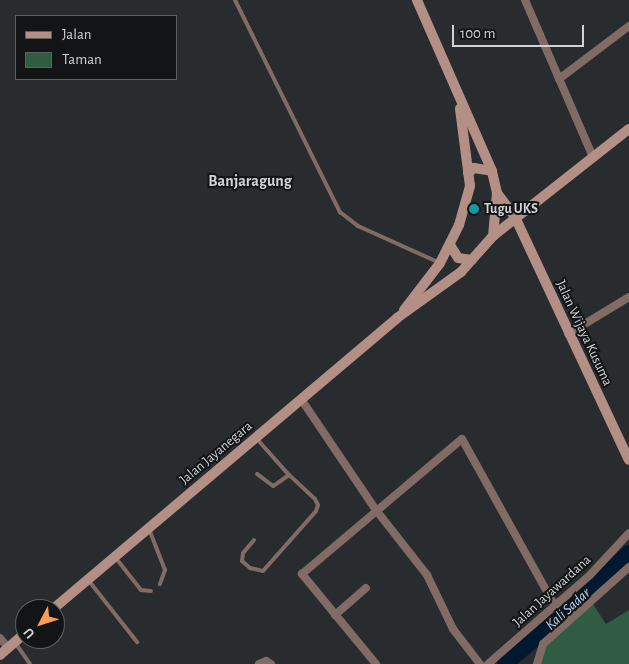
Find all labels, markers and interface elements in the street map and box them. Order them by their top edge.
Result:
legend [15,15,178,80]
scale bar [454,15,586,47]
text: 100 m [460,26,495,41]
text: Jalan [62,27,92,42]
text: Taman [62,52,102,67]
district label: Banjaragung [208,171,292,191]
place label: Tugu UKS [484,201,538,217]
marker: Tugu UKS [468,203,480,215]
street label: Jalan Wijaya Kusuma [552,277,616,389]
street label: Jalan Jayanegara [176,418,256,488]
street label: Jalan Jayawardana [509,551,595,631]
water label: Kali Sadar [542,584,594,634]
north arrow [15,599,65,649]
text: U [21,625,38,641]

